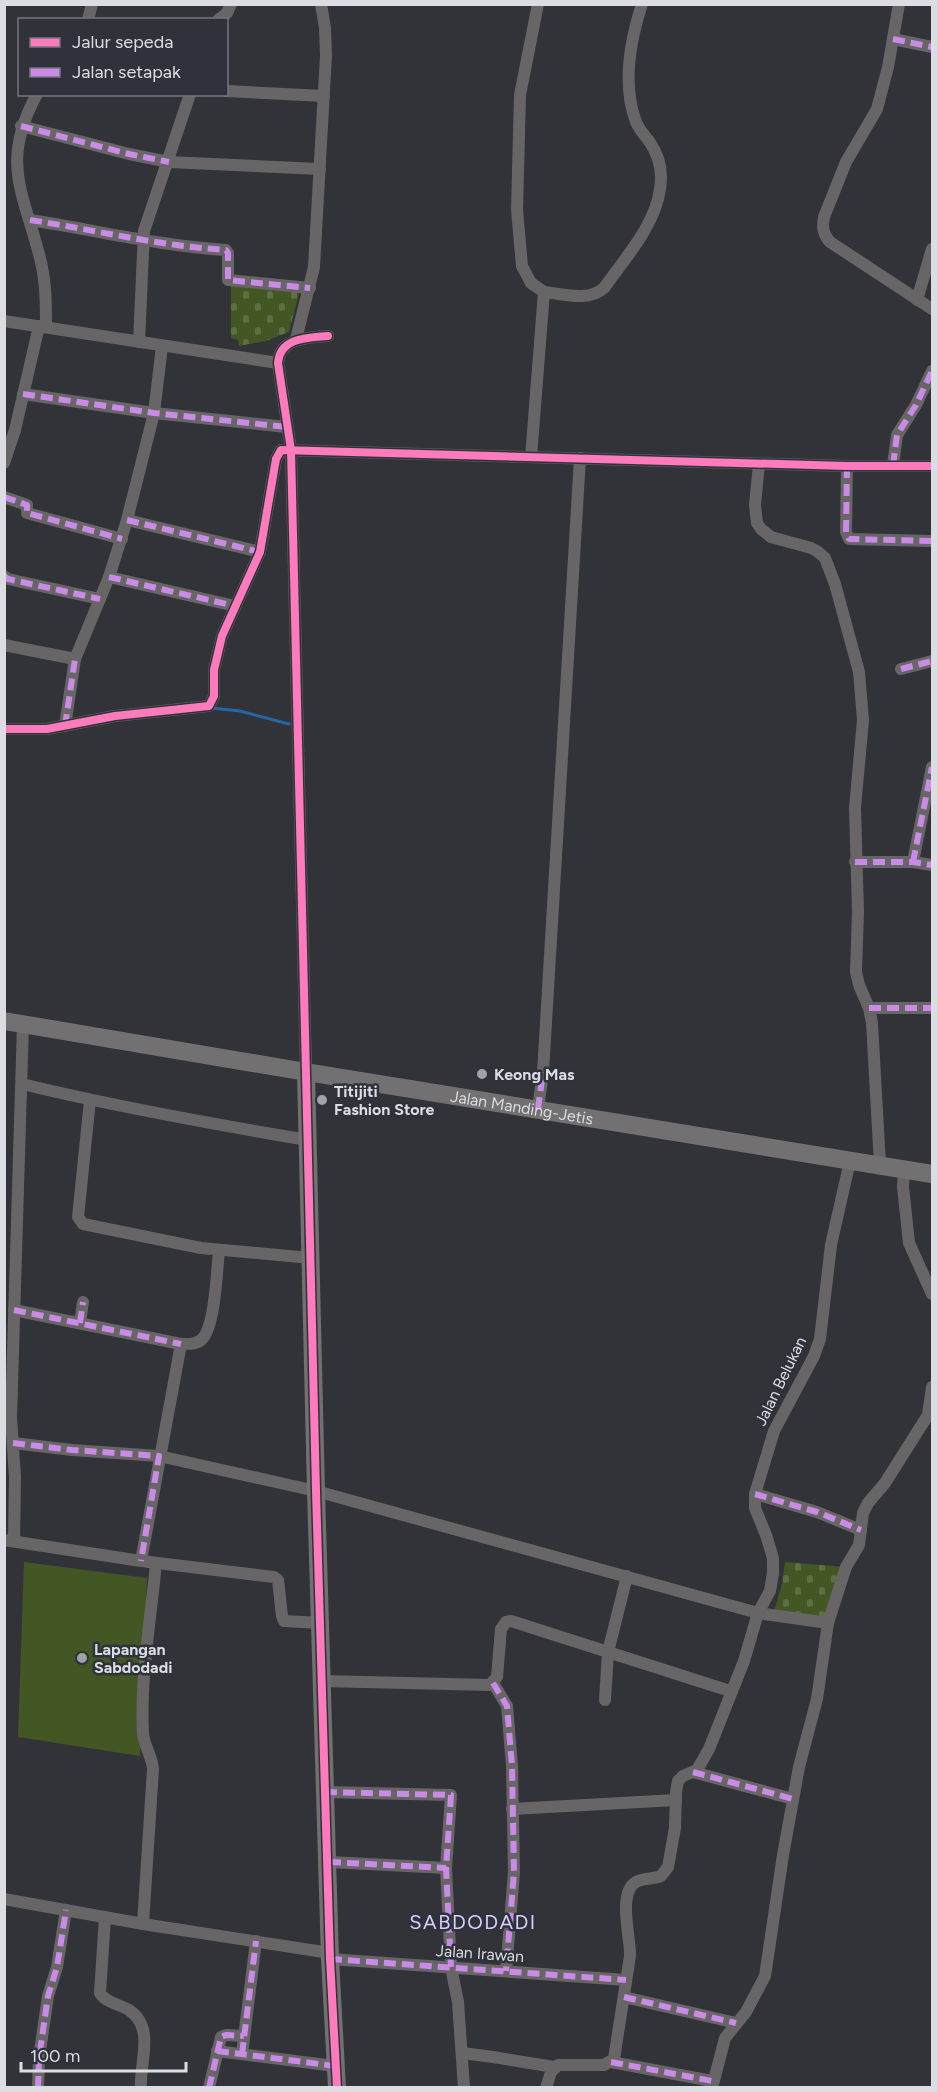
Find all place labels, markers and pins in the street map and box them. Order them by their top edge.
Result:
place label: Keong Mas [494,1065,575,1084]
marker: Keong Mas [475,1067,489,1081]
place label: Titijiti Fashion Store [334,1082,435,1119]
marker: Titijiti Fashion Store [315,1093,329,1107]
place label: Lapangan Sabdodadi [94,1640,172,1677]
marker: Lapangan Sabdodadi [75,1651,89,1665]

